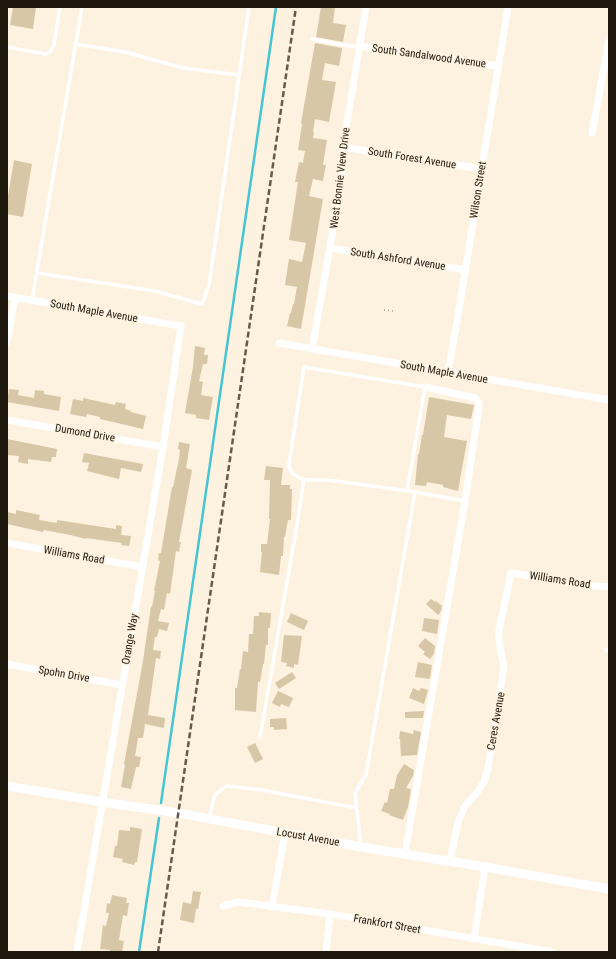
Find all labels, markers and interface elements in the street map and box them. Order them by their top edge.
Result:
street label: South Sandalwood Avenue [371,42,487,70]
street label: West Bonnie View Drive [327,127,353,229]
street label: South Forest Avenue [367,145,457,171]
street label: Wilson Street [467,161,489,219]
street label: South Ashford Avenue [349,245,447,273]
street label: South Maple Avenue [49,297,139,325]
street label: South Maple Avenue [399,358,489,386]
street label: Dumond Drive [54,421,116,445]
street label: Williams Road [43,543,105,567]
street label: Williams Road [529,569,591,591]
street label: Orange Way [119,612,141,665]
street label: Spohn Drive [37,663,91,685]
street label: Ceres Avenue [484,691,508,751]
street label: Locust Avenue [276,825,340,849]
street label: Frankfort Street [352,912,422,936]

